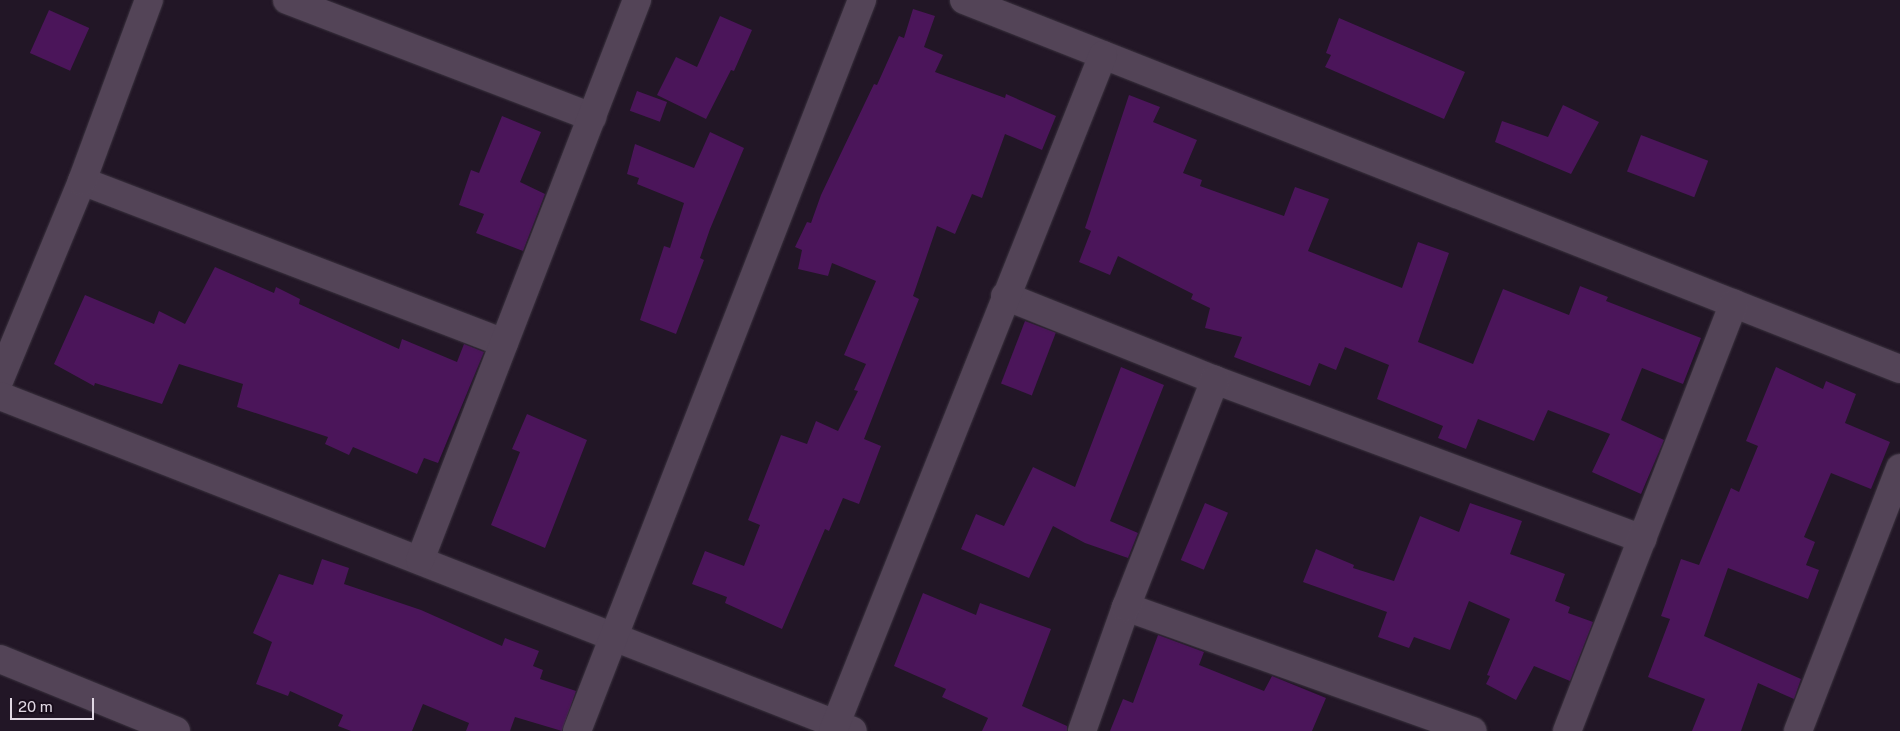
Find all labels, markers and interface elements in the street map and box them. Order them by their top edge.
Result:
scale bar [12,688,96,720]
text: 20 m [18,698,53,715]

